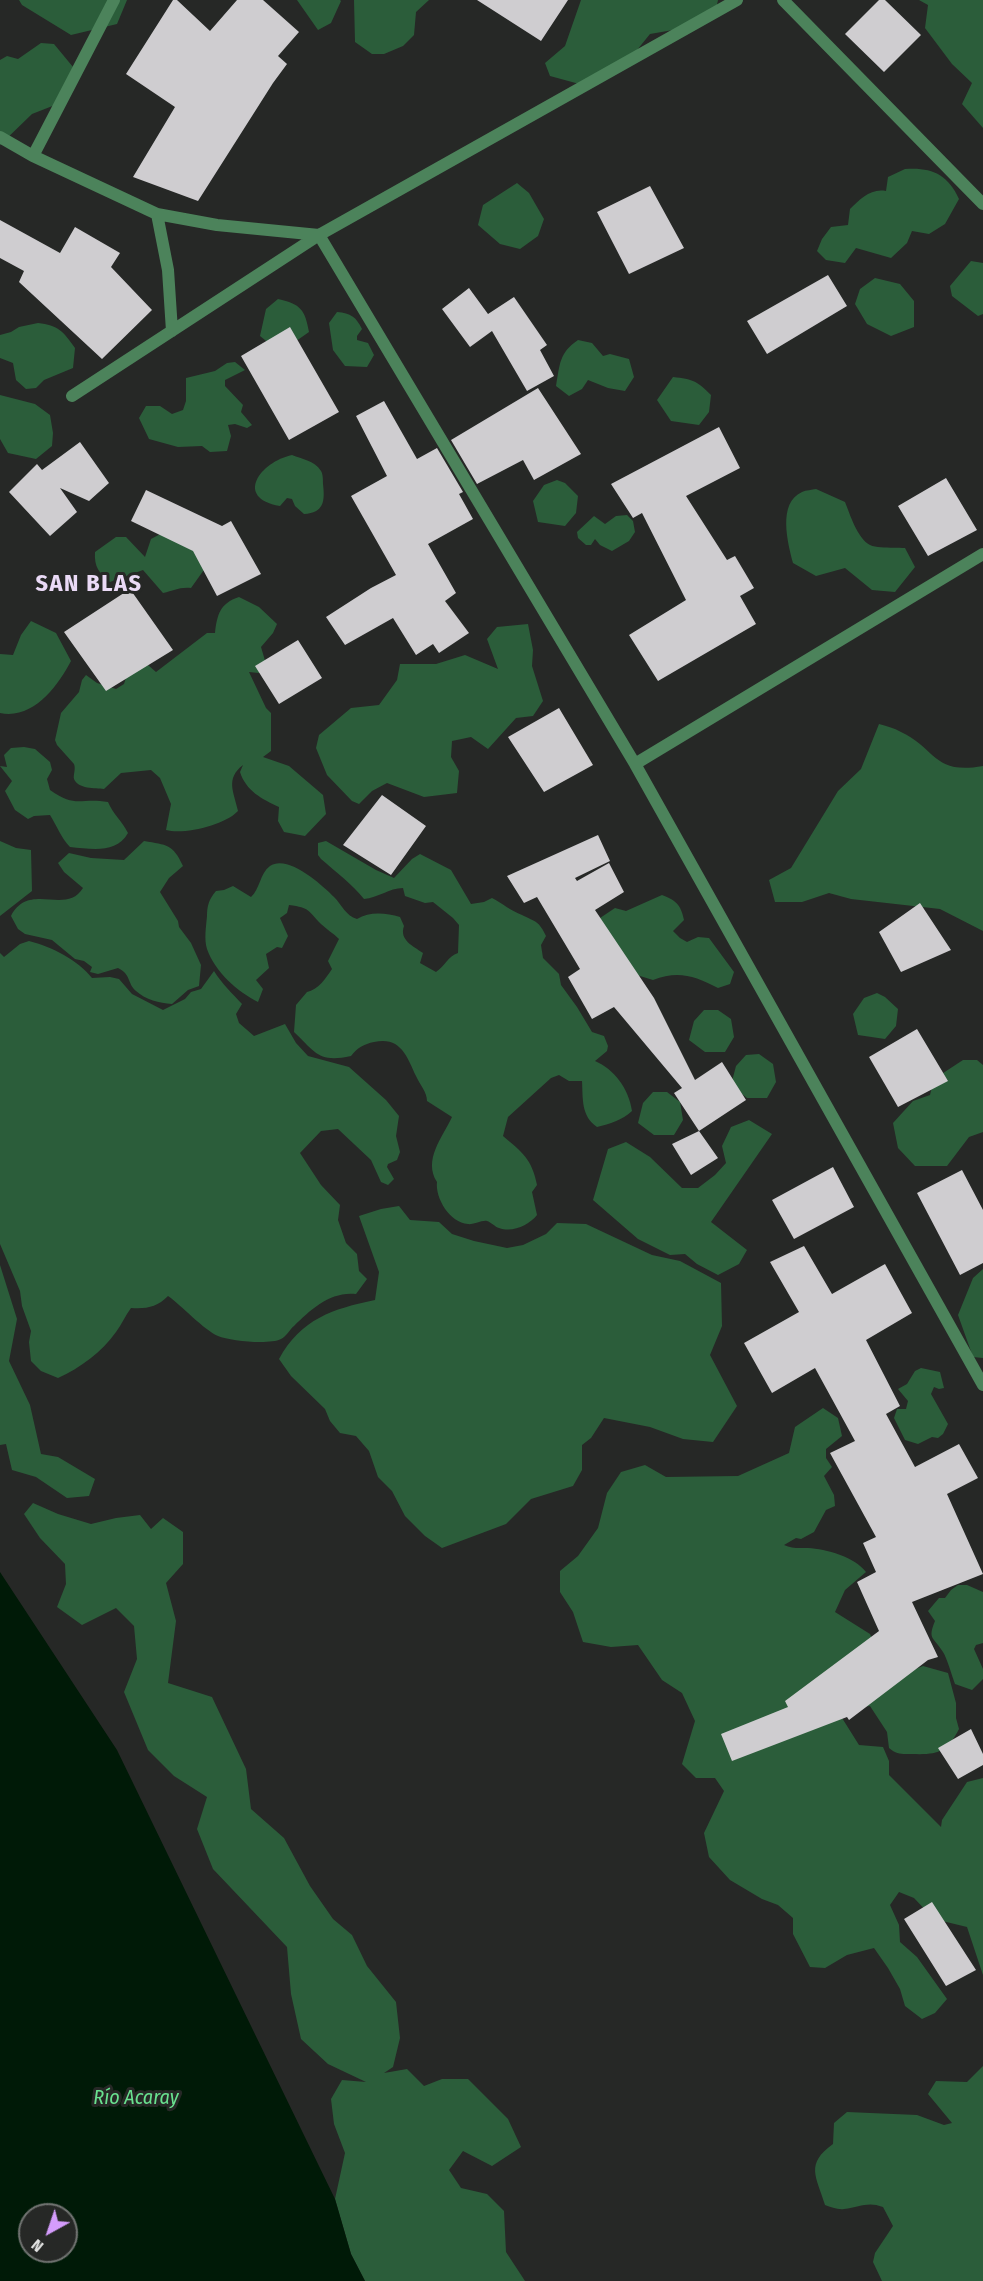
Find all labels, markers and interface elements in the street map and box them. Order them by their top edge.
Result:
district label: SAN BLAS [36,570,142,598]
water label: Río Acaray [93,2086,179,2110]
north arrow [18,2203,78,2263]
text: N [28,2235,47,2256]

